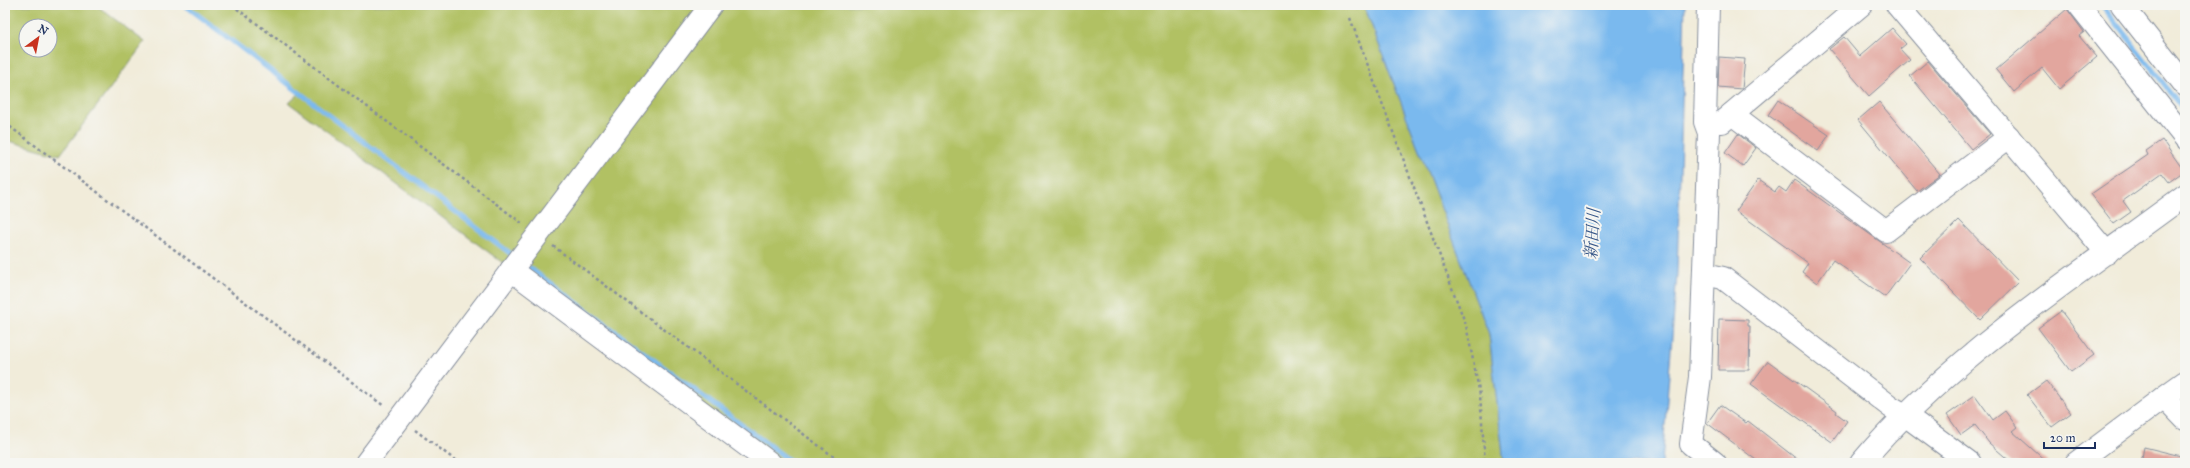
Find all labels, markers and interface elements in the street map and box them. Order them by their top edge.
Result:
north arrow [18,18,58,58]
text: N [36,22,51,38]
water label: 新田川 [1580,206,1605,260]
scale bar [2044,424,2095,450]
text: 20 m [2050,431,2076,445]

